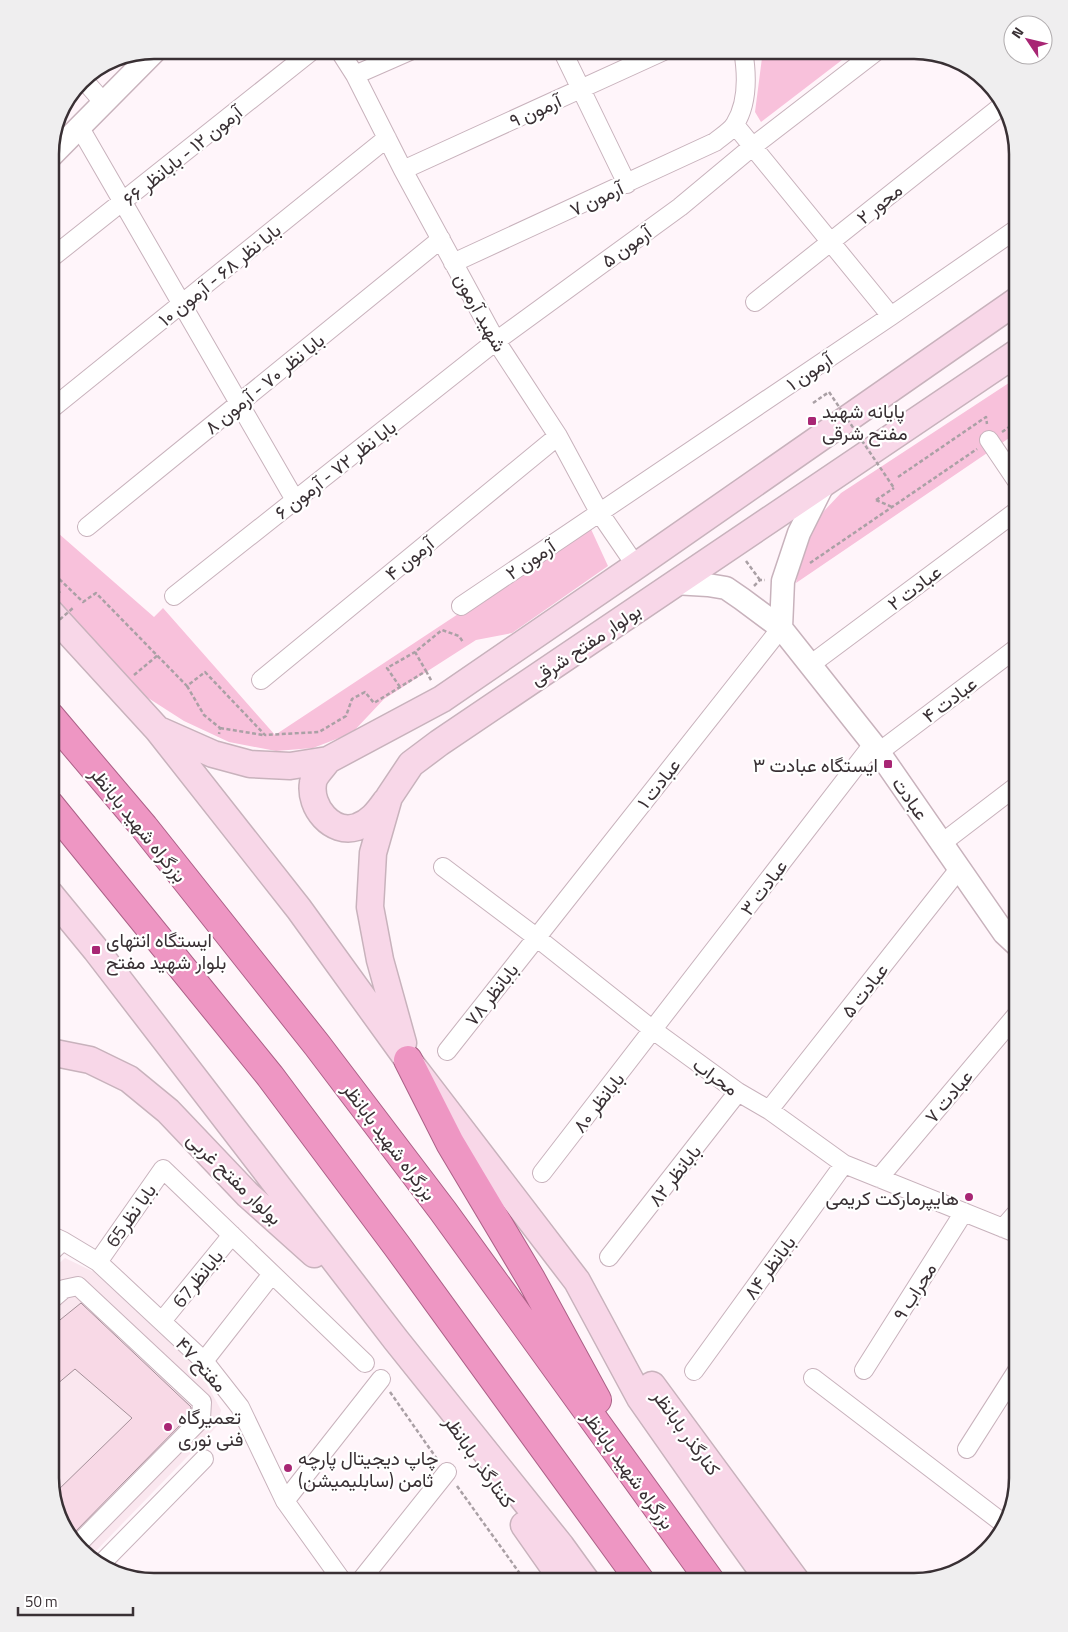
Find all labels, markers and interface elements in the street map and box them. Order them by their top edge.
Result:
north arrow [1003,15,1053,65]
text: N [1006,22,1028,42]
street label: آرمون ۹ [504,85,567,134]
street label: آرمون ۱۲ - بابانظر ۶۶ [116,97,249,212]
street label: آرمون ۷ [564,172,629,223]
street label: محور ۲ [850,175,908,231]
street label: بابا نظر ۶۸ - آرمون ۱۰ [151,215,287,333]
street label: آرمون ۵ [595,217,659,274]
street label: شهید آرمون [447,267,515,357]
street label: بابا نظر ۷۰ - آرمون ۸ [198,325,330,441]
street label: آرمون ۱ [780,344,839,397]
place label: پایانه شهید مفتح شرقی [822,396,908,447]
street label: بابا نظر ۷۲ - آرمون ۶ [268,412,402,526]
marker: پایانه شهید مفتح شرقی [806,415,818,427]
street label: آرمون ۴ [378,528,441,587]
street label: آرمون ۲ [499,531,562,586]
street label: عبادت ۲ [881,557,947,617]
street label: بولوار مفتح شرقی [524,596,646,692]
street label: عبادت ۴ [915,669,983,729]
place label: ایستگاه عبادت ۳ [753,750,878,779]
street label: عبادت ۱ [629,752,687,814]
marker: ایستگاه عبادت ۳ [882,758,894,770]
street label: بزرگراه شهید بابانظر [83,759,195,888]
street label: عبادت [886,770,936,826]
street label: عبادت ۳ [732,853,794,921]
place label: ایستگاه انتهای بلوار شهید مفتح [106,925,226,976]
marker: ایستگاه انتهای بلوار شهید مفتح [90,944,102,956]
street label: بابانظر ۷۸ [457,956,525,1032]
street label: عبادت ۵ [833,956,895,1024]
street label: محراب [687,1050,745,1102]
street label: عبادت ۷ [917,1063,979,1129]
street label: بابانظر ۸۰ [565,1065,631,1139]
street label: بزرگراه شهید بابانظر [335,1075,444,1206]
street label: بولوار مفتح غربی [181,1125,289,1231]
street label: بابانظر ۸۲ [640,1138,708,1212]
street label: بابا نظر65 [97,1177,163,1253]
place label: هایپرمارکت کریمی [826,1183,959,1212]
marker: هایپرمارکت کریمی [963,1191,975,1203]
street label: بابانظر ۸۴ [736,1229,802,1305]
street label: بابانظر67 [164,1242,230,1314]
street label: محراب ۹ [885,1256,943,1326]
street label: مفتح ۴۷ [169,1330,235,1398]
street label: کنارگذر بابانظر [645,1382,728,1481]
place label: تعمیرگاه فنی نوری [178,1402,243,1453]
street label: بزرگراه شهید بابانظر [575,1402,682,1535]
street label: کنتارگذر بابانظر [437,1408,523,1513]
marker: تعمیرگاه فنی نوری [162,1421,174,1433]
place label: چاپ دیجیتال پارچه ثامن (سابلیمیشن) [298,1443,438,1494]
marker: چاپ دیجیتال پارچه ثامن (سابلیمیشن) [282,1462,294,1474]
scale bar [18,1584,132,1616]
text: 50 m [25,1590,58,1613]

